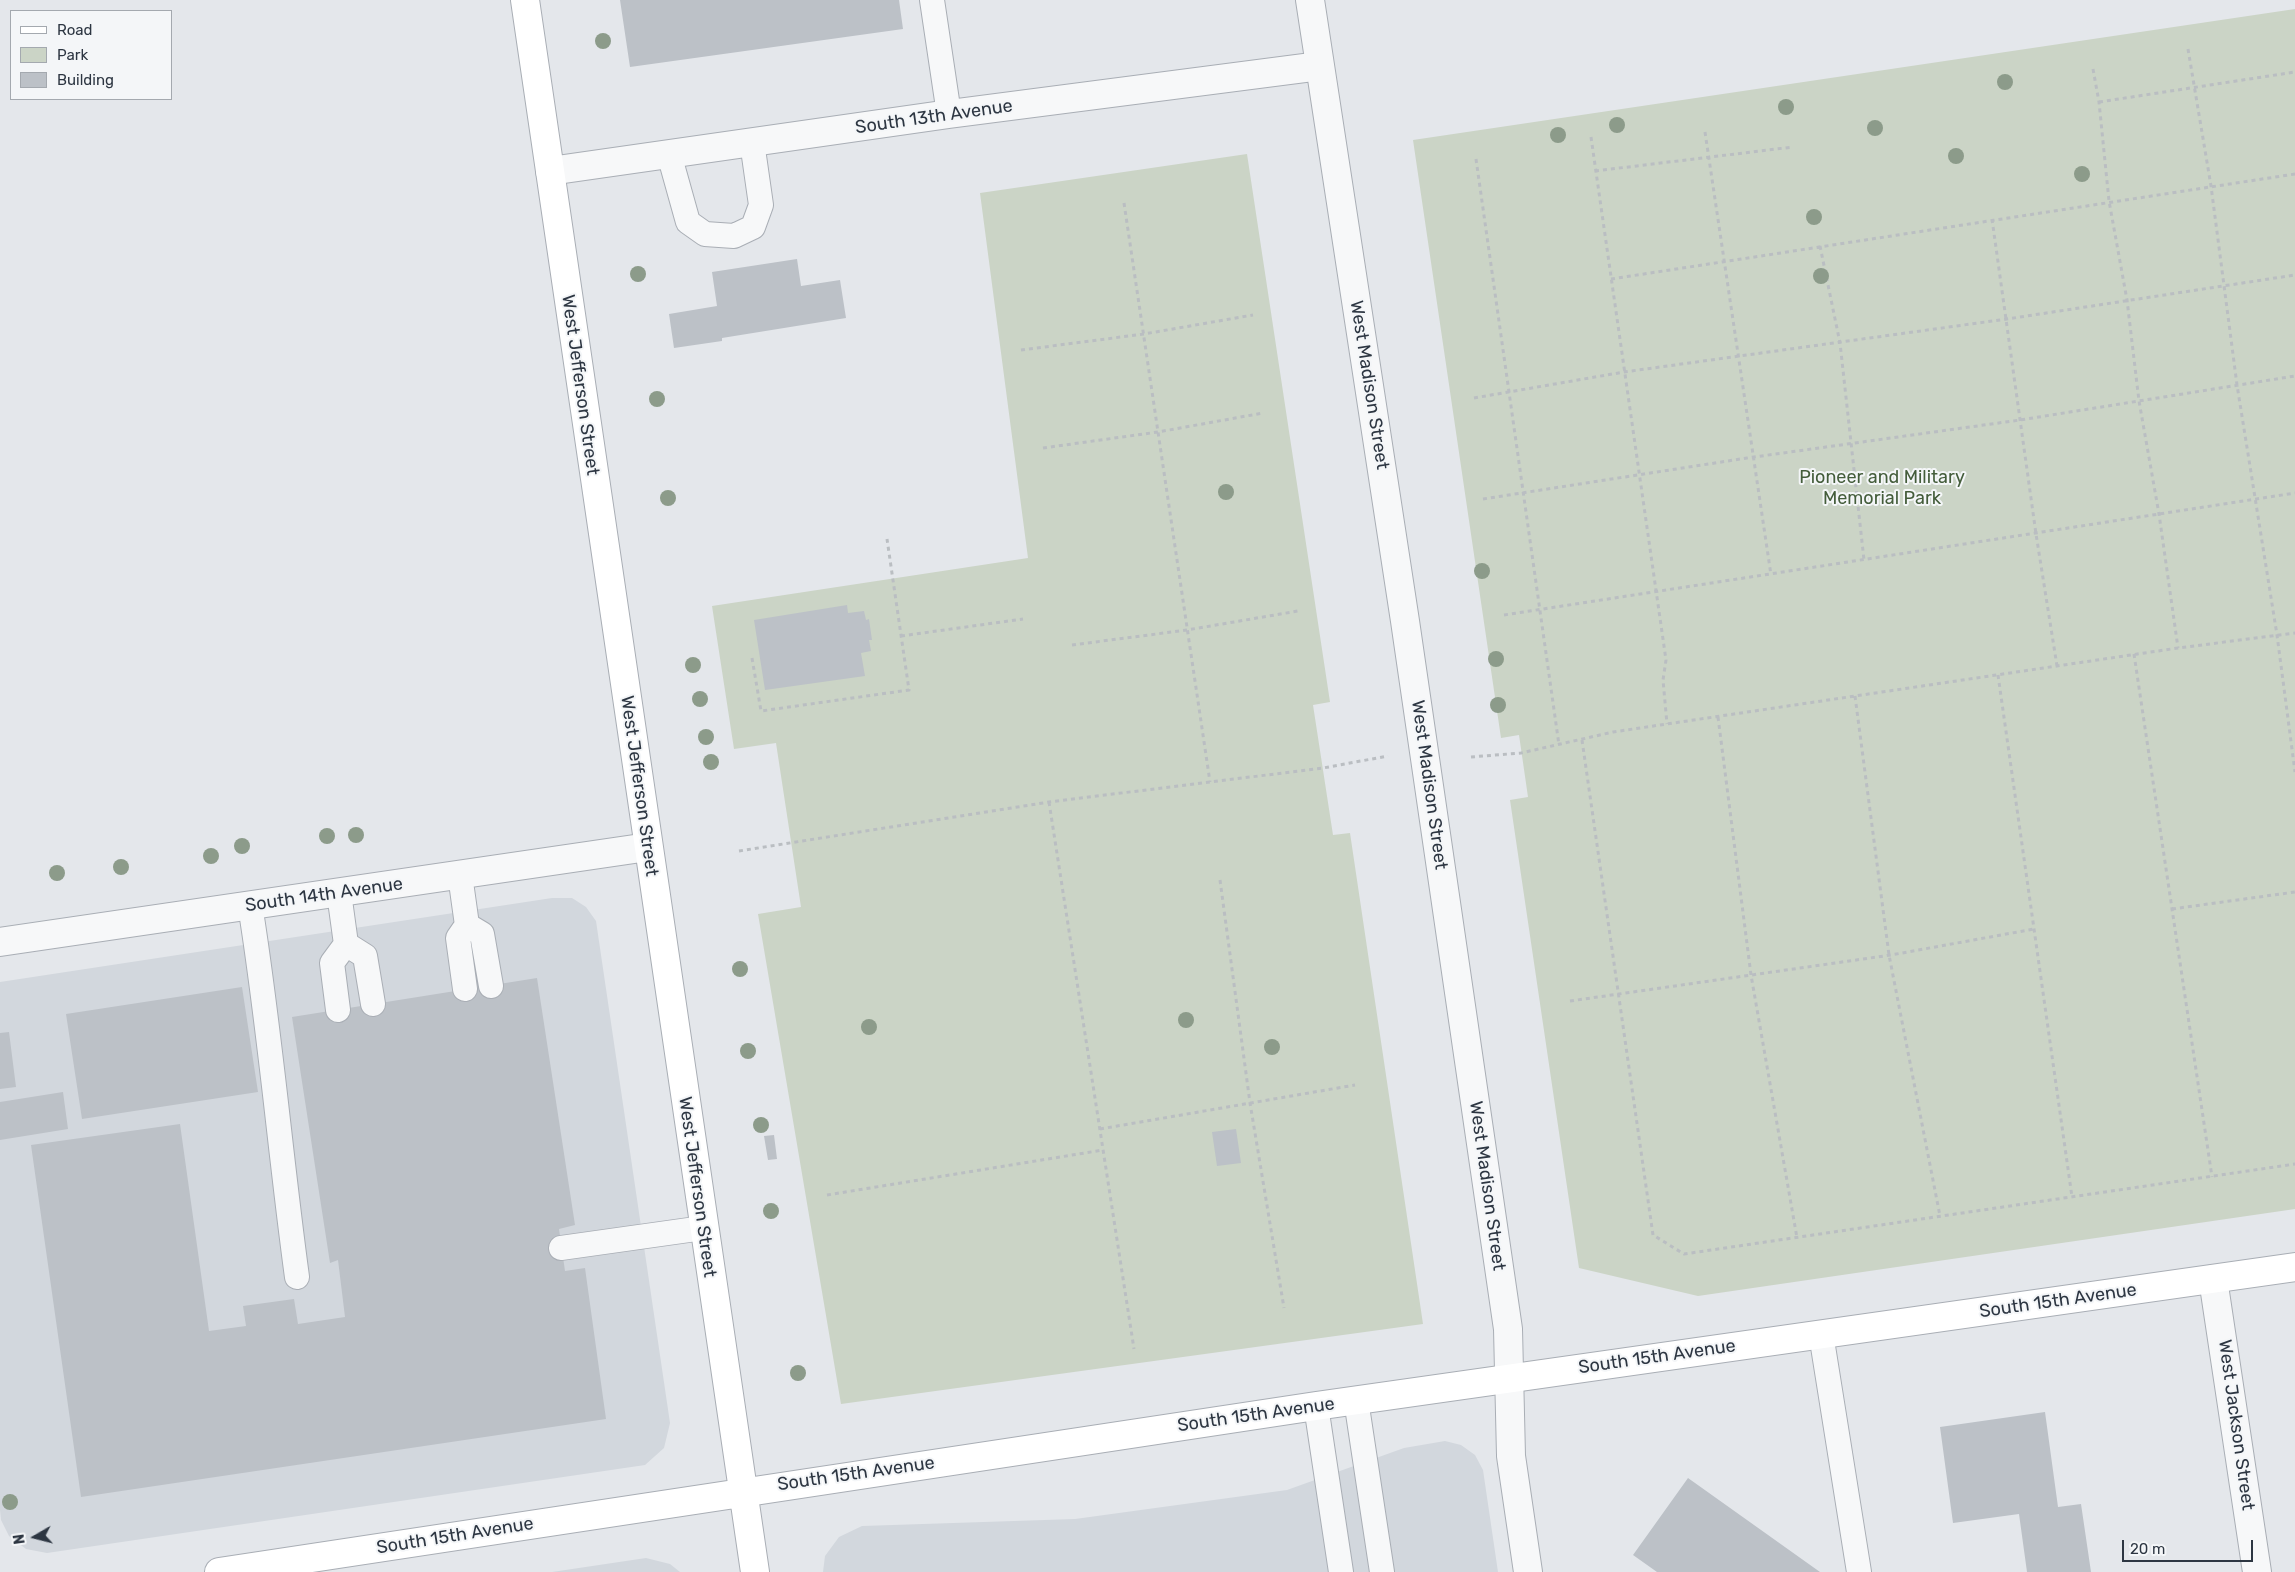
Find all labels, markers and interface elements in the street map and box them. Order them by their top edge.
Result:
legend [10,10,172,100]
text: Road [57,21,93,39]
text: Park [57,46,88,64]
text: Building [57,71,114,89]
street label: South 13th Avenue [854,95,1014,139]
street label: West Jefferson Street [557,293,603,477]
street label: West Madison Street [1345,299,1393,471]
park label: Pioneer and Military Memorial Park [1799,467,1965,509]
street label: West Jefferson Street [616,694,662,878]
street label: West Madison Street [1406,699,1452,871]
street label: South 14th Avenue [244,873,404,917]
street label: West Jefferson Street [674,1095,720,1279]
street label: West Madison Street [1464,1100,1510,1272]
street label: South 15th Avenue [1978,1279,2138,1323]
street label: South 15th Avenue [1577,1335,1737,1379]
street label: West Jackson Street [2213,1338,2259,1512]
street label: South 15th Avenue [1176,1393,1336,1437]
street label: South 15th Avenue [776,1452,936,1496]
north arrow [10,1512,60,1562]
street label: South 15th Avenue [375,1513,535,1559]
scale bar [2125,1530,2256,1562]
text: N [11,1533,29,1545]
text: 20 m [2130,1540,2165,1558]

